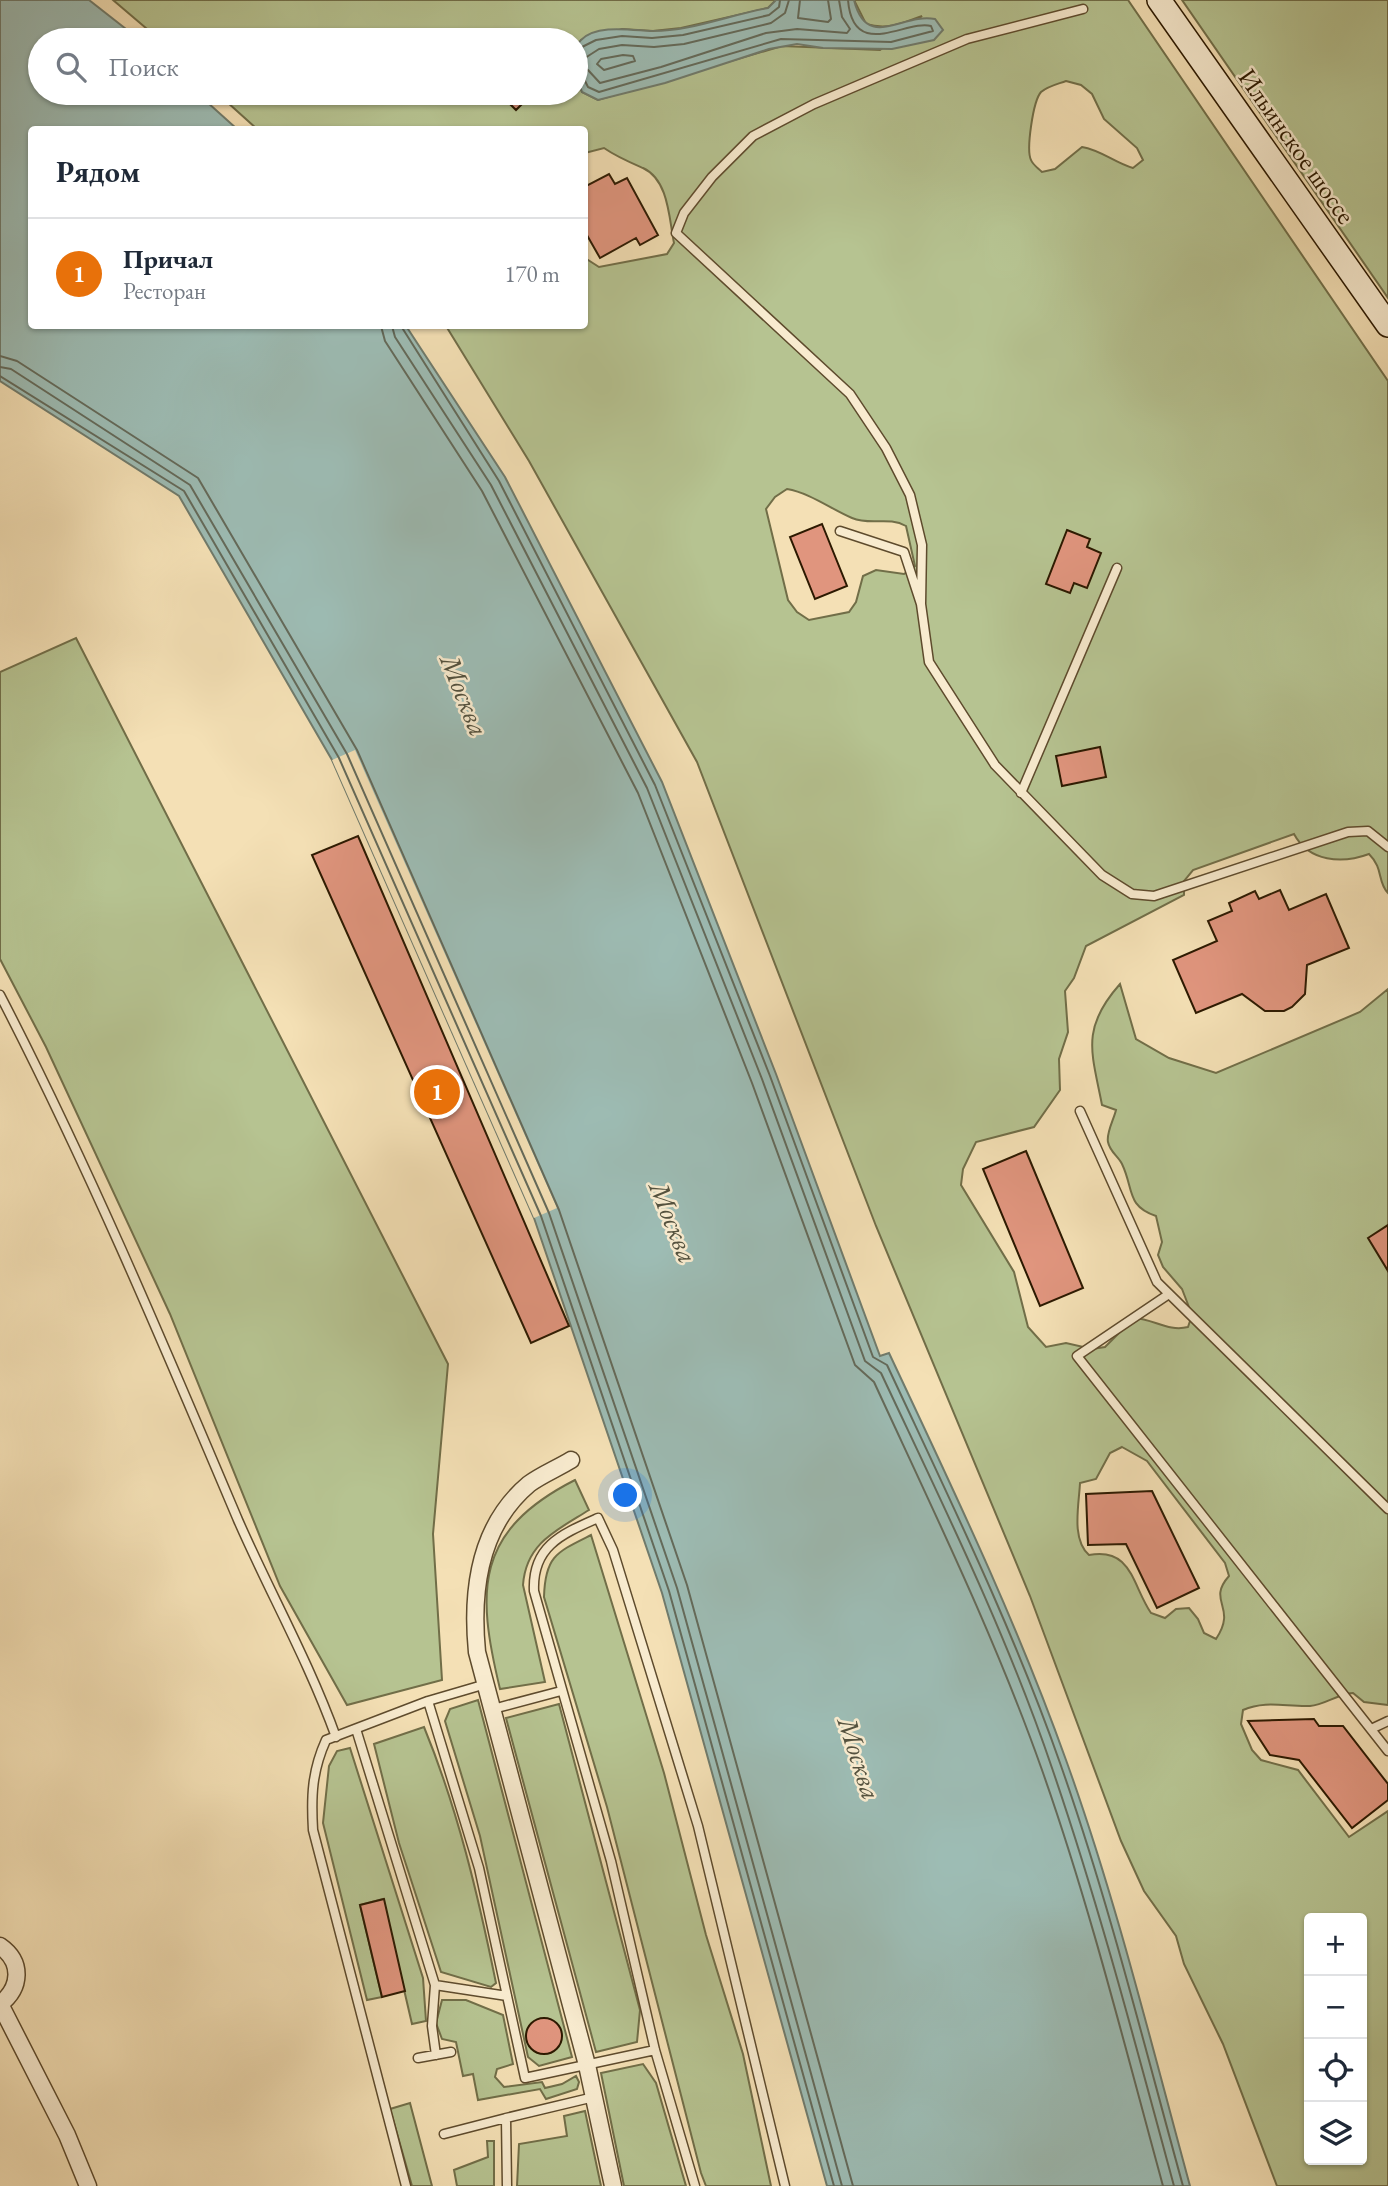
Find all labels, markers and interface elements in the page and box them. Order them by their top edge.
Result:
search box [28,28,588,105]
icon: search [52,48,90,86]
text: Поиск [108,50,179,84]
street label: Ильинское шоссе [1231,62,1363,230]
text: Рядом [56,152,140,191]
text: Причал [123,242,213,276]
text: 1 [73,259,85,289]
text: 170 m [504,259,560,289]
text: Ресторан [123,276,206,306]
water label: Москва [432,647,498,741]
pin: 1 [414,1066,460,1118]
water label: Москва [641,1174,707,1268]
your location [608,1478,642,1512]
water label: Москва [829,1710,890,1804]
map controls [1304,1913,1367,2165]
button: + [1304,1913,1367,1976]
button: − [1304,1976,1367,2039]
button: locate [1304,2039,1367,2102]
button: layers [1304,2102,1367,2165]

